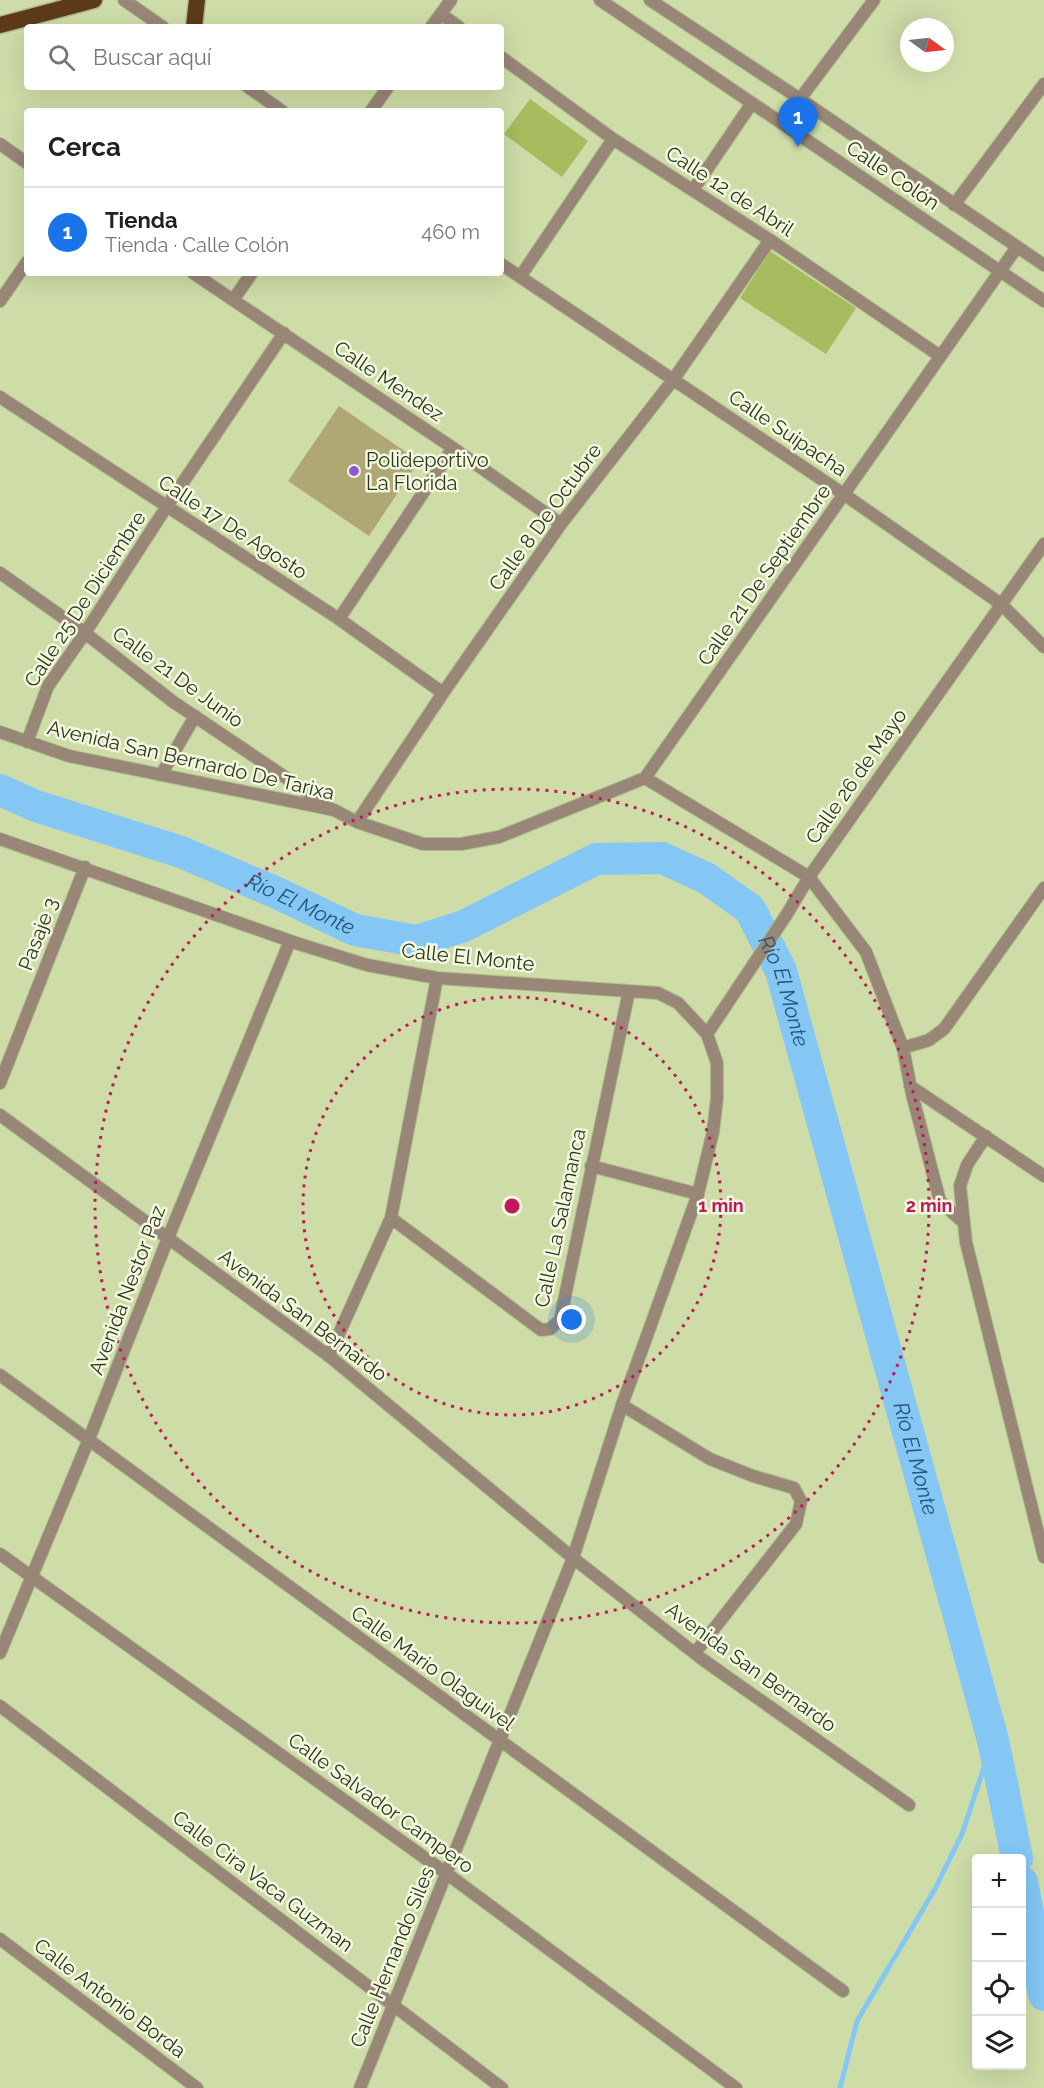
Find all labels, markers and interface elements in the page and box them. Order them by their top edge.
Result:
north arrow [900,18,954,72]
search box [24,24,504,90]
icon: search [45,41,78,74]
text: Buscar aquí [93,44,212,70]
pin: 1 [778,98,818,147]
text: Cerca [48,132,121,162]
street label: Calle Colón [842,135,944,215]
street label: Calle 12 de Abril [662,141,799,242]
text: Tienda [105,207,178,233]
text: 1 [63,220,72,244]
text: 460 m [421,220,480,244]
text: Tienda · Calle Colón [105,233,289,257]
street label: Calle Mendez [330,336,448,427]
street label: Calle Suipacha [724,385,852,481]
street label: Calle 8 De Octubre [484,439,607,595]
place label: Polideportivo La Florida [366,448,489,495]
marker: Polideportivo La Florida [347,464,361,478]
street label: Calle 17 De Agosto [154,470,312,584]
street label: Calle 21 De Septiembre [692,480,836,670]
street label: Calle 25 De Diciembre [19,506,151,691]
street label: Calle 21 De Junio [108,621,248,733]
street label: Calle 26 de Mayo [800,704,912,848]
street label: Avenida San Bernardo De Tarixa [45,715,337,805]
water label: Río El Monte [243,868,359,940]
street label: Pasaje 3 [13,894,63,974]
water label: Río El Monte [753,931,814,1049]
street label: Calle El Monte [400,938,536,976]
street label: Calle La Salamanca [529,1126,591,1310]
text: 1 min [698,1195,744,1216]
text: 2 min [906,1195,952,1216]
centre of rings [502,1196,522,1216]
street label: Avenida Nestor Paz [84,1202,170,1378]
street label: Avenida San Bernardo [214,1244,392,1386]
your location [557,1305,586,1334]
water label: Río El Monte [888,1399,943,1518]
street label: Avenida San Bernardo [661,1597,841,1737]
street label: Calle Mario Olaguivel [346,1601,520,1736]
street label: Calle Salvador Campero [284,1728,479,1878]
street label: Calle Cira Vaca Guzman [168,1805,358,1957]
map controls [972,1854,1026,2070]
button: + [972,1854,1026,1908]
street label: Calle Hernando Siles [345,1863,439,2051]
button: − [972,1908,1026,1962]
street label: Calle Antonio Borda [29,1933,191,2063]
button: locate [972,1962,1026,2016]
button: layers [972,2016,1026,2070]

